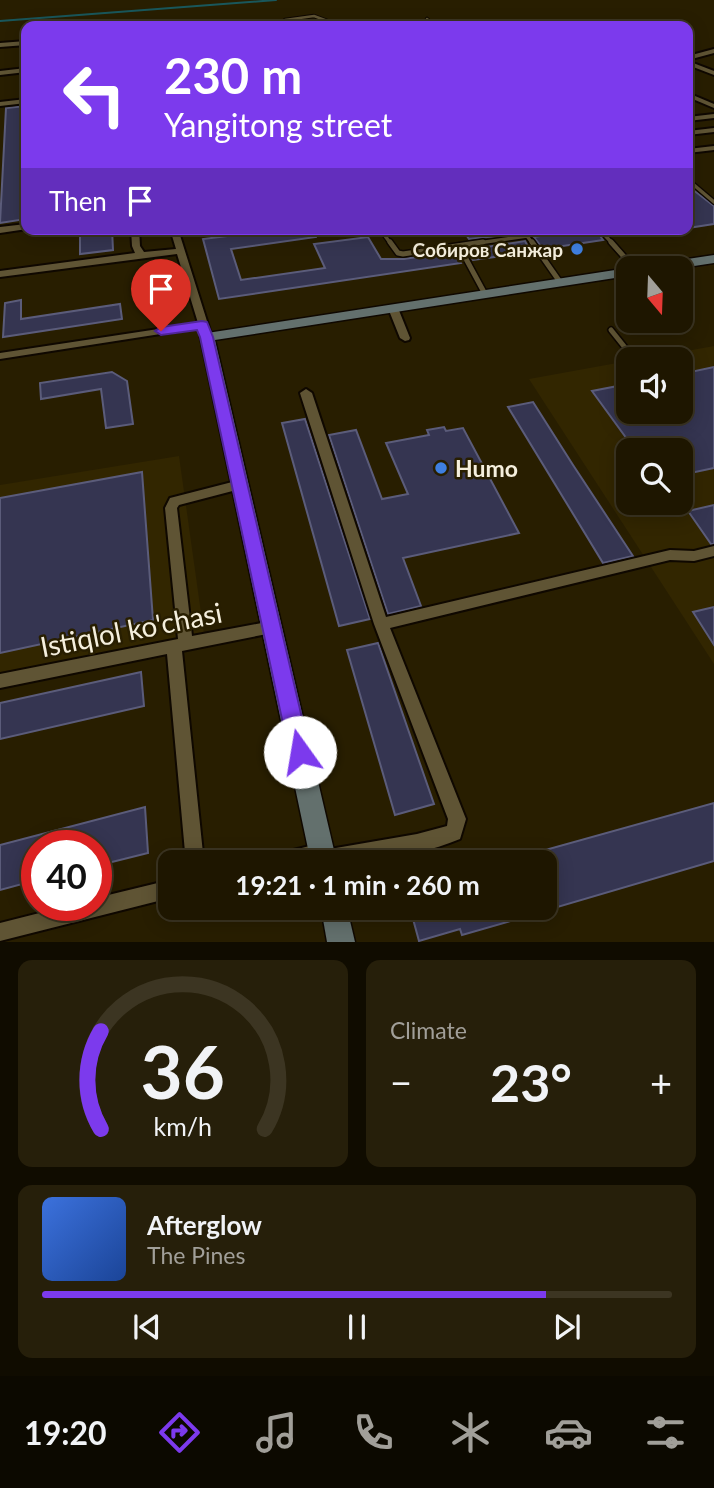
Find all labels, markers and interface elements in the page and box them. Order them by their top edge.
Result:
text: 230 m [164,46,302,104]
icon: left [49,49,140,140]
text: Yangitong street [164,105,392,144]
icon: arrive [121,182,159,220]
text: Then [49,185,107,217]
place label: Собиров Санжар [413,238,563,261]
marker: Собиров Санжар [569,241,585,257]
north arrow [616,256,693,332]
map controls [616,256,693,515]
pin [131,259,191,331]
icon: arrive [142,270,180,308]
button: sound [616,347,693,424]
button: search [616,438,693,515]
place label: Humo [455,454,518,482]
marker: Humo [433,460,449,476]
street label: Istiqlol ko'chasi [37,595,225,663]
position arrow [263,715,337,789]
speed limit sign: 40 [21,830,112,921]
text: 19:21 · 1 min · 260 m [235,869,480,901]
text: Climate [390,1016,467,1044]
text: 36 [141,1028,225,1116]
text: 23° [490,1051,572,1113]
text: − [390,1059,412,1105]
text: + [650,1059,672,1105]
text: km/h [154,1111,212,1141]
text: Afterglow [147,1209,262,1241]
text: The Pines [147,1241,245,1269]
icon: previous [128,1308,166,1346]
icon: pause [338,1308,376,1346]
icon: next [548,1308,586,1346]
icon: directions [155,1408,204,1457]
icon: music [252,1408,301,1457]
icon: phone [349,1408,398,1457]
icon: climate [446,1408,495,1457]
icon: car [544,1408,593,1457]
icon: filters [641,1408,690,1457]
text: 19:20 [24,1413,107,1452]

